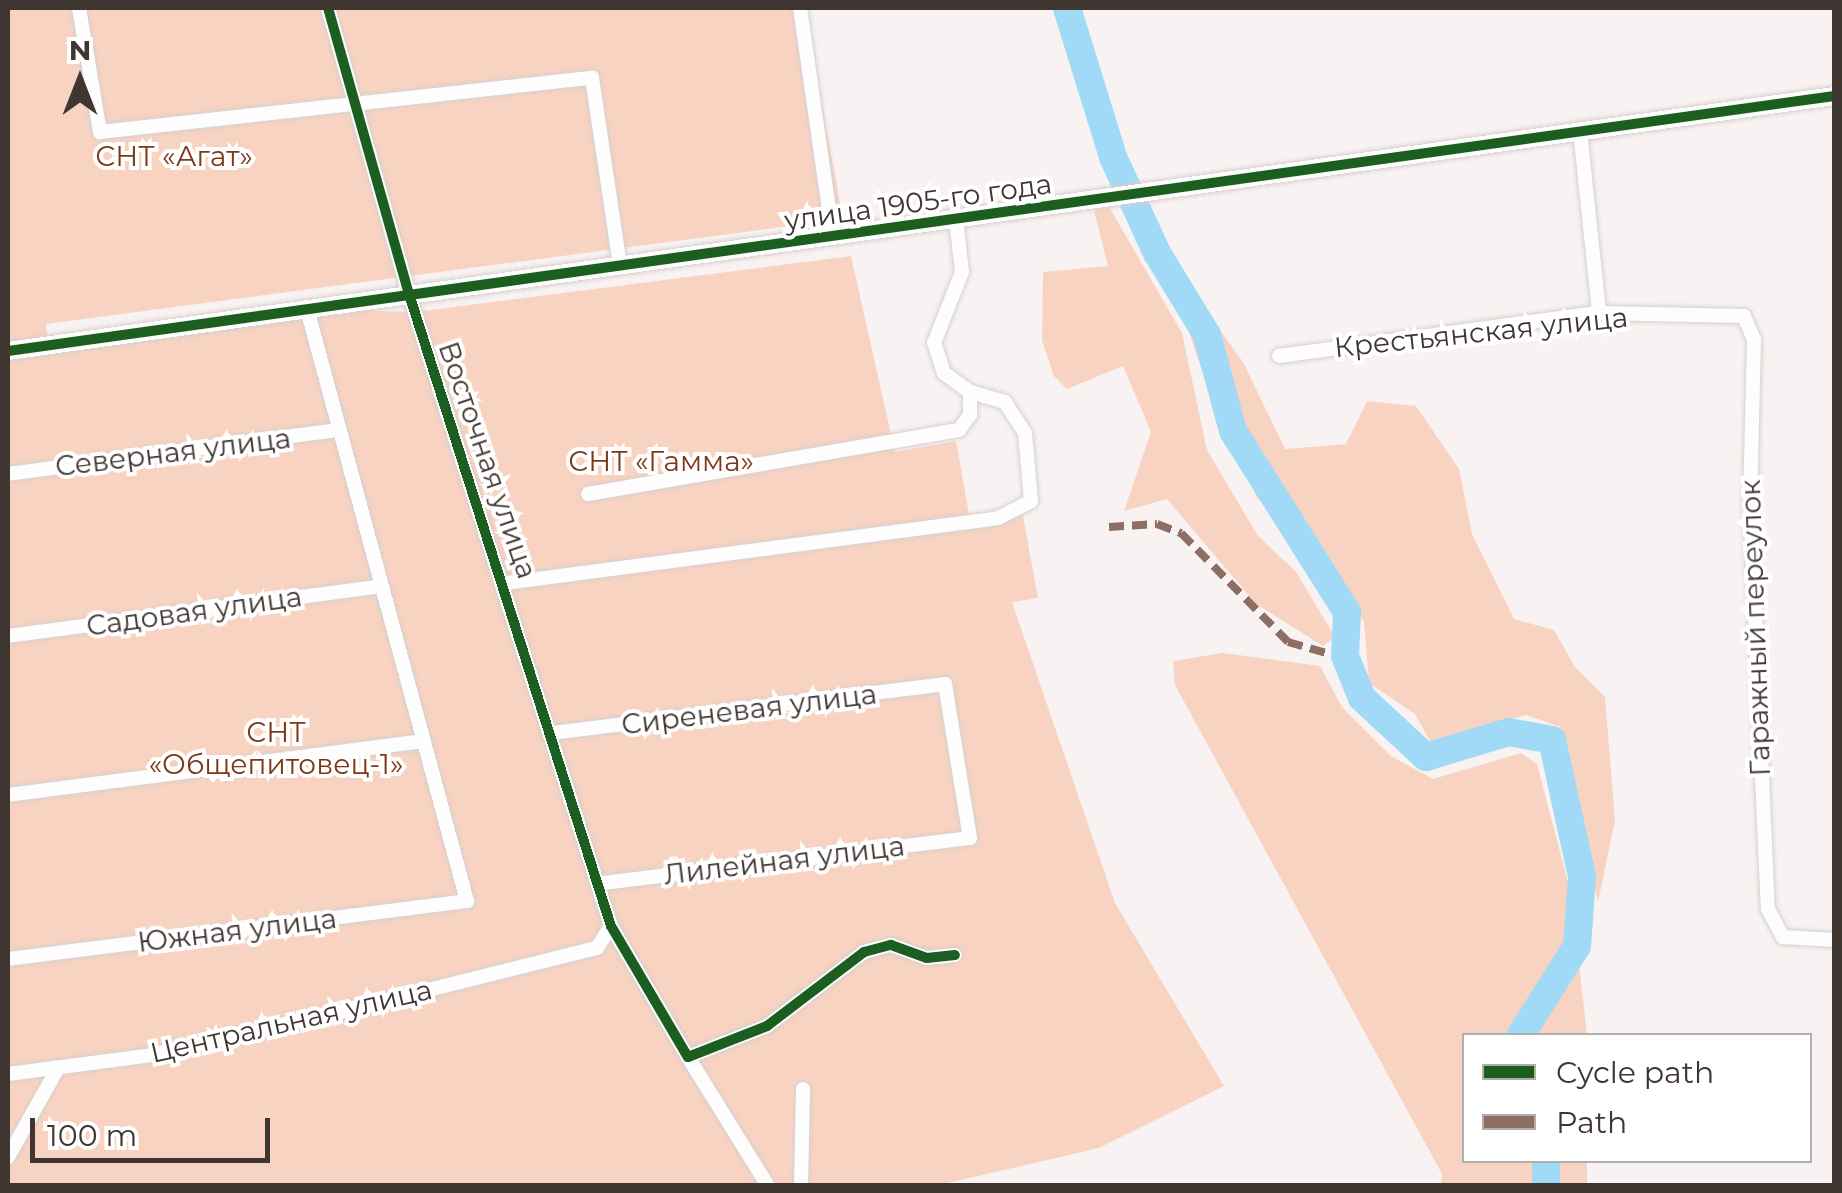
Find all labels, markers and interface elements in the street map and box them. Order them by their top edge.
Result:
north arrow [30,30,130,130]
text: N [69,33,91,67]
park label: СНТ «Агат» [95,139,253,173]
street label: улица 1905-го года [782,167,1054,237]
street label: Крестьянская улица [1333,300,1629,364]
street label: Восточная улица [432,337,544,583]
street label: Северная улица [53,421,293,483]
park label: СНТ «Гамма» [568,444,754,478]
street label: Гаражный переулок [1733,479,1777,777]
street label: Садовая улица [84,579,304,643]
street label: Сиреневая улица [619,677,879,741]
park label: СНТ «Общепитовец-1» [149,715,403,781]
street label: Лилейная улица [662,829,906,891]
street label: Южная улица [136,901,338,959]
street label: Центральная улица [147,972,435,1070]
legend [1462,1033,1812,1163]
text: Cycle path [1556,1054,1714,1091]
scale bar [35,1098,275,1160]
text: Path [1556,1104,1627,1141]
text: 100 m [47,1117,137,1154]

